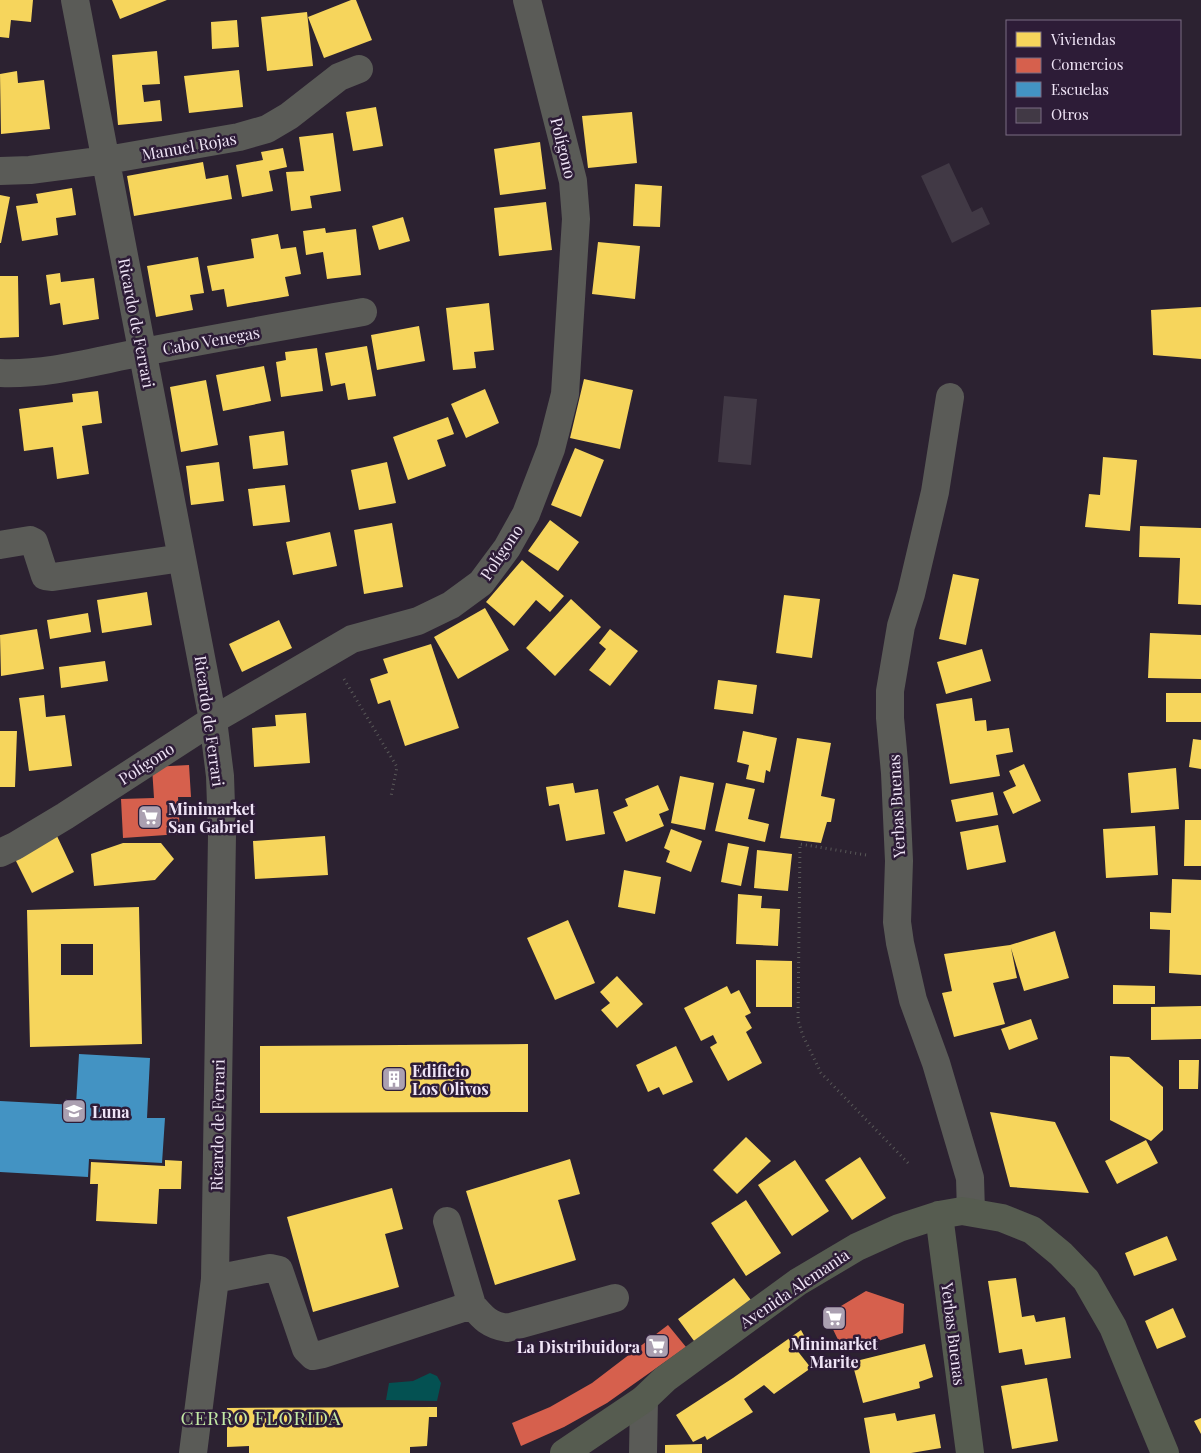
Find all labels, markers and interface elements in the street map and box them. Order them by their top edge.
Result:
legend [1006,20,1181,135]
text: Viviendas [1050,29,1116,49]
text: Comercios [1051,54,1123,74]
text: Escuelas [1051,79,1109,99]
text: Otros [1051,104,1089,124]
street label: Polígono [546,115,582,181]
street label: Manuel Rojas [140,127,238,165]
street label: Ricardo de Ferrari [114,256,160,390]
street label: Cabo Venegas [161,321,261,359]
street label: Polígono [475,520,527,584]
street label: Ricardo de Ferrari [190,654,230,788]
street label: Polígono [114,737,178,789]
street label: Yerbas Buenas [883,754,909,859]
place label: Minimarket San Gabriel [168,798,256,837]
supermarket icon: Minimarket San Gabriel [137,804,163,830]
street label: Ricardo de Ferrari [205,1059,229,1191]
place label: Edificio Los Olivos [412,1060,489,1099]
building icon: Edificio Los Olivos [381,1066,407,1092]
school or university icon: Luna [61,1098,87,1124]
place label: Luna [92,1101,130,1122]
street label: Avenida Alemania [734,1244,853,1333]
street label: Yerbas Buenas [937,1280,971,1387]
supermarket icon: Minimarket Marite [821,1305,847,1331]
supermarket icon: La Distribuidora [644,1333,670,1359]
place label: Minimarket Marite [790,1333,878,1372]
place label: La Distribuidora [517,1336,641,1357]
district label: CERRO FLORIDA [180,1404,342,1430]

